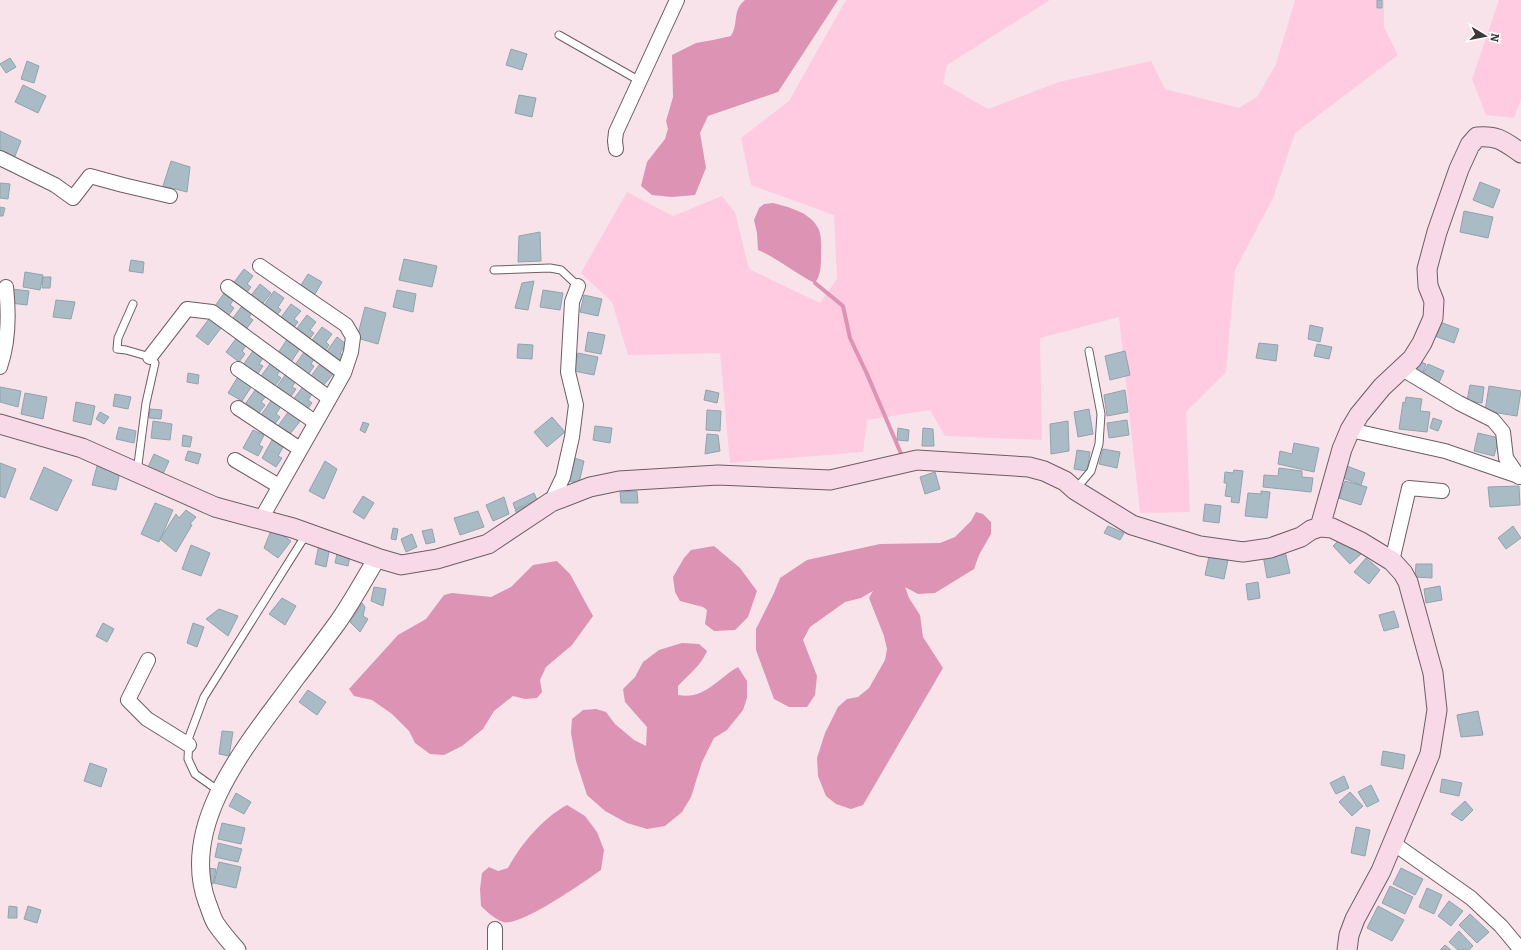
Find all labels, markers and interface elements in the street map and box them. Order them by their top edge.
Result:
north arrow [1465,16,1505,56]
text: N [1487,32,1501,43]

